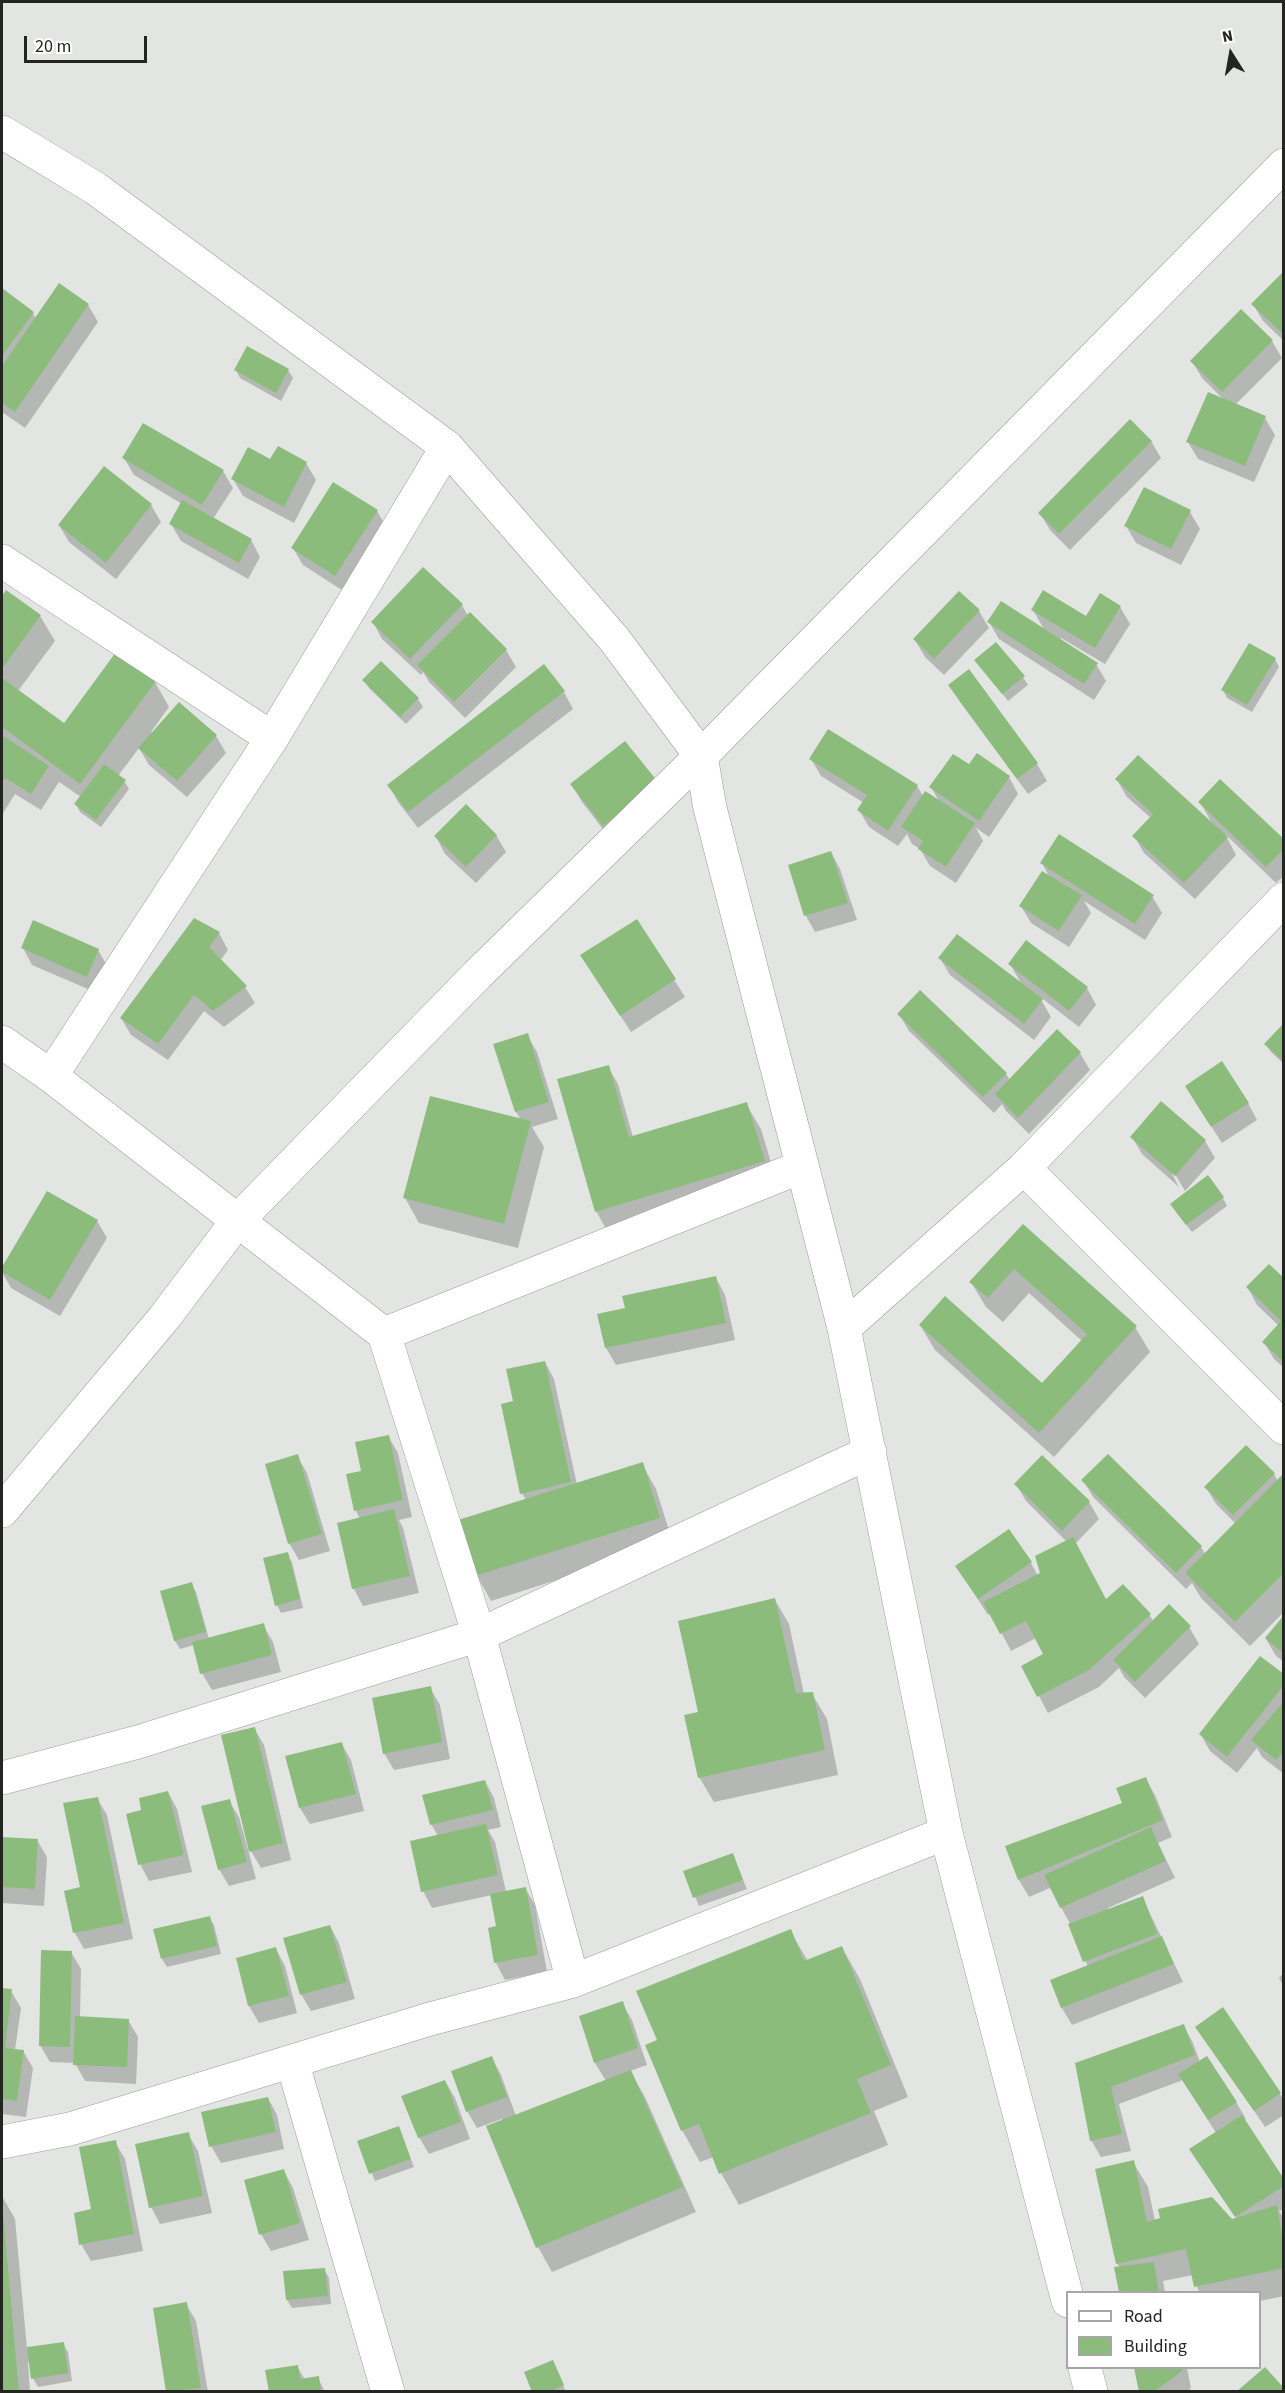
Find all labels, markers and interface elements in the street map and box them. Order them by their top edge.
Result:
scale bar [27,24,150,62]
north arrow [1201,24,1261,84]
text: N [1220,25,1235,48]
text: 20 m [35,34,71,59]
legend [1066,2291,1261,2369]
text: Road [1124,2304,1163,2329]
text: Building [1124,2334,1187,2359]

